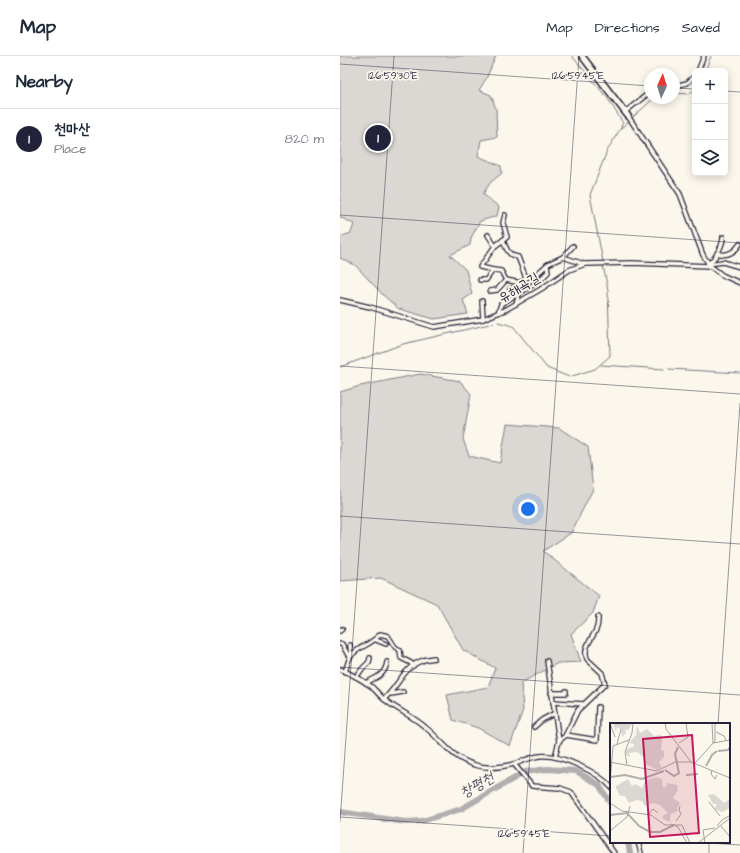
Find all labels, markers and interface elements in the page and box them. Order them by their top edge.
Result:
text: Map [20,14,56,41]
text: Map [546,18,573,38]
text: Directions [595,18,660,38]
text: Saved [682,18,720,38]
north arrow [644,68,680,104]
map controls [692,68,728,176]
button: + [692,68,728,104]
text: 126°59'30"E [368,69,418,83]
text: 126°59'45"E [552,69,604,83]
text: Nearby [16,70,73,94]
button: − [692,104,728,140]
text: 천마산 [54,119,90,140]
pin: 1 [365,123,391,153]
text: 1 [28,130,30,148]
text: 820 m [285,130,324,148]
text: Place [54,140,86,158]
button: layers [692,140,728,176]
street label: 유해곡길 [495,267,544,308]
your location [518,499,538,519]
inset map [610,723,730,843]
water label: 창평천 [456,766,500,803]
text: 126°59'45"E [498,827,550,841]

